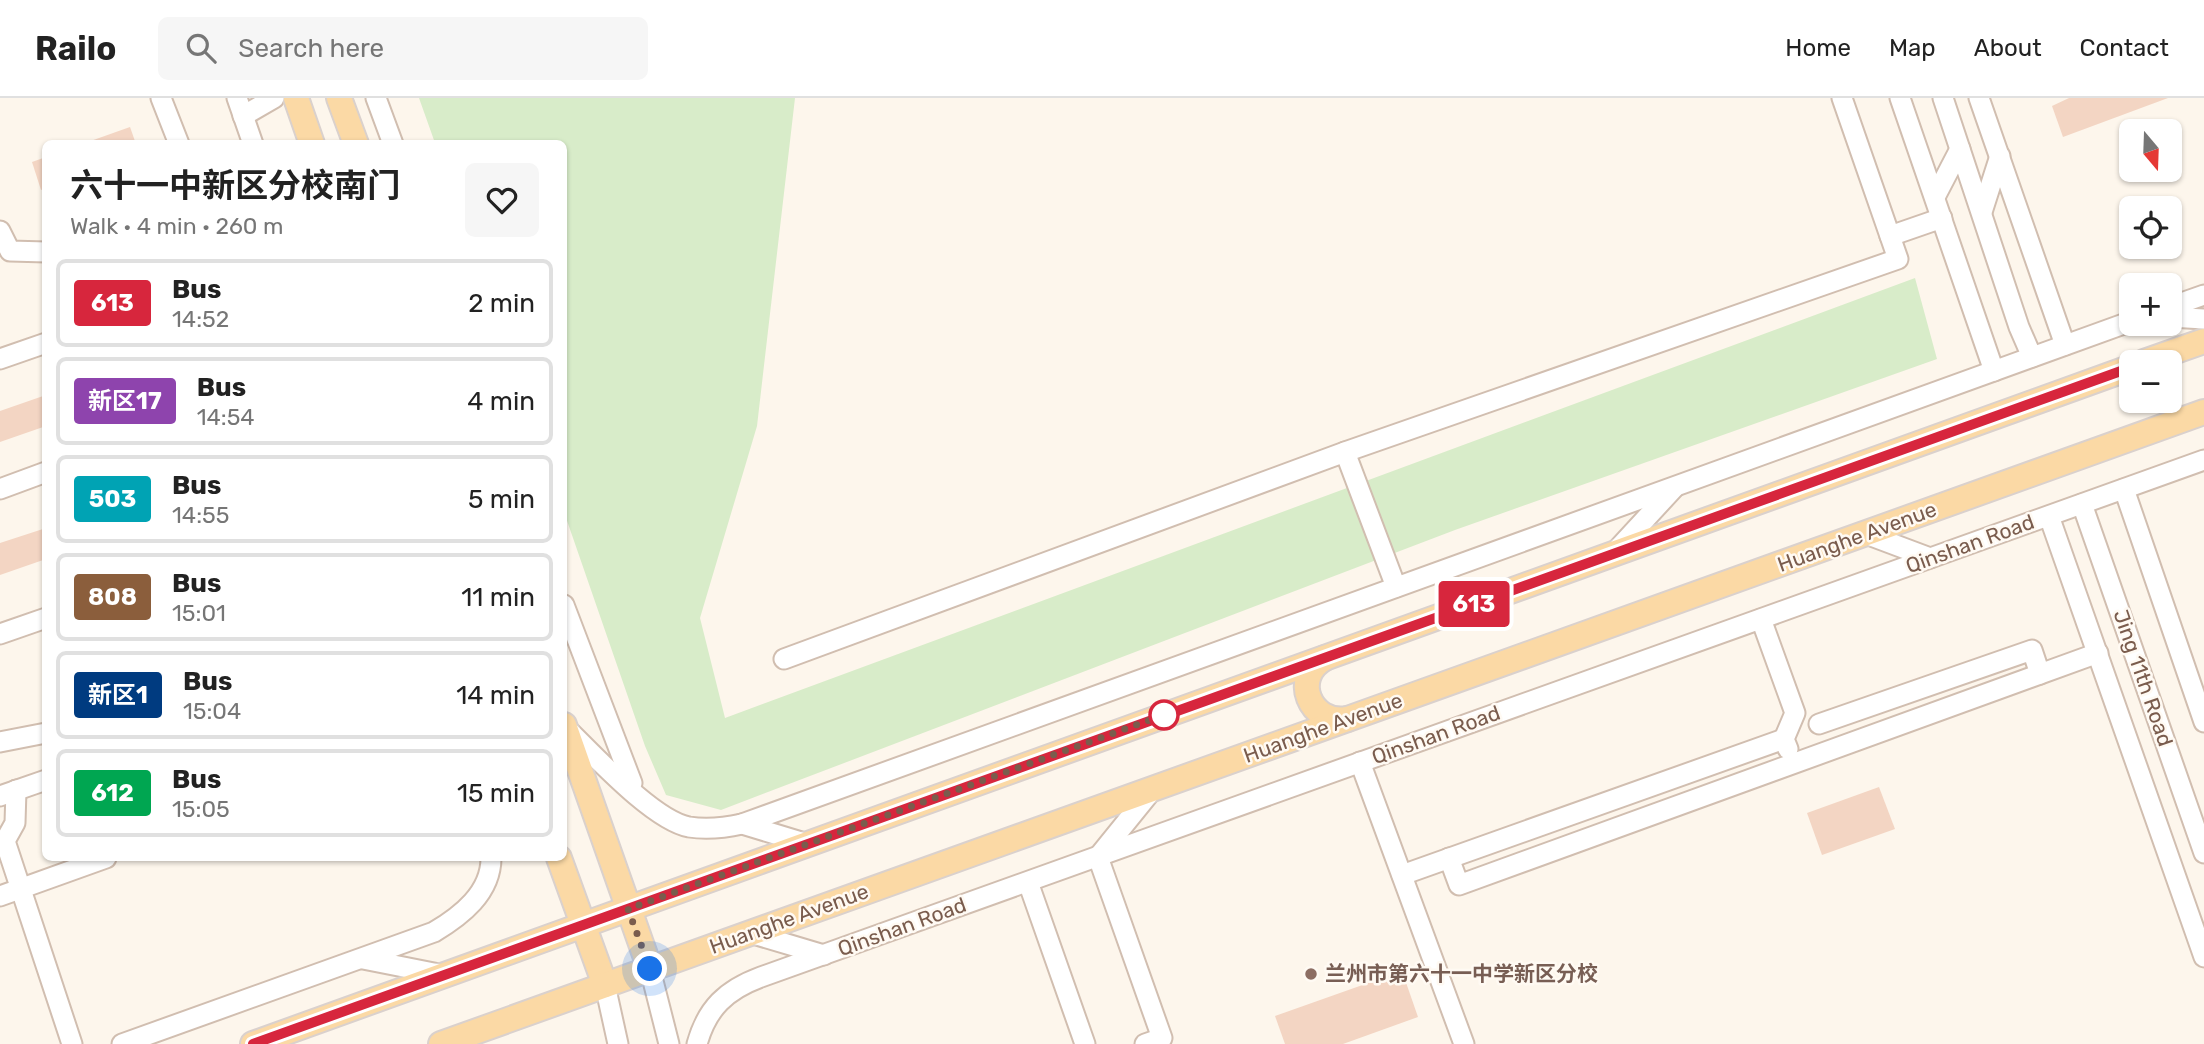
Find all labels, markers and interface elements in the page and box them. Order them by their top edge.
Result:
search box [158,17,648,80]
text: Railo [35,29,116,68]
icon: search [182,29,220,67]
text: Search here [238,33,384,64]
text: Home [1785,34,1851,62]
text: Map [1889,34,1936,62]
text: About [1974,34,2042,62]
text: Contact [2080,34,2169,62]
north arrow [2119,119,2182,182]
map controls [2119,119,2182,413]
button: heart [465,163,539,237]
text: 六十一中新区分校南门 [70,166,400,205]
button: locate [2119,196,2182,259]
text: Walk · 4 min · 260 m [70,212,284,240]
button: + [2119,273,2182,336]
text: Bus [172,274,221,305]
text: 2 min [468,288,535,319]
text: 613 [91,289,134,317]
text: 14:52 [172,305,229,333]
button: − [2119,350,2182,413]
text: Bus [197,372,246,403]
text: 4 min [467,386,535,417]
text: 新区17 [88,387,162,415]
text: 14:54 [197,403,255,431]
text: Bus [172,470,221,501]
text: 5 min [468,484,535,515]
text: 503 [89,485,136,513]
street label: Huanghe Avenue [1774,496,1940,577]
text: 14:55 [172,501,229,529]
street label: Qinshan Road [1902,509,2037,578]
text: Bus [172,568,221,599]
line badge: 613 [1434,581,1514,627]
text: 11 min [461,582,535,613]
text: 808 [88,583,137,611]
text: 613 [1453,590,1495,618]
text: 15:01 [172,599,226,627]
street label: Jing 11th Road [2108,606,2179,749]
text: Bus [183,666,232,697]
text: 14 min [456,680,535,711]
text: 新区1 [88,681,148,709]
street label: Huanghe Avenue [1240,687,1406,768]
text: 15:04 [183,697,241,725]
unlabelled marker [1149,700,1179,730]
street label: Qinshan Road [1368,700,1503,769]
text: Bus [172,764,221,795]
text: 15 min [457,778,535,809]
text: 612 [91,779,134,807]
text: 15:05 [172,795,230,823]
street label: Huanghe Avenue [706,878,872,959]
street label: Qinshan Road [834,892,969,961]
your location [632,951,667,986]
place label: 兰州市第六十一中学新区分校 [1325,961,1598,986]
marker: 兰州市第六十一中学新区分校 [1303,966,1319,982]

